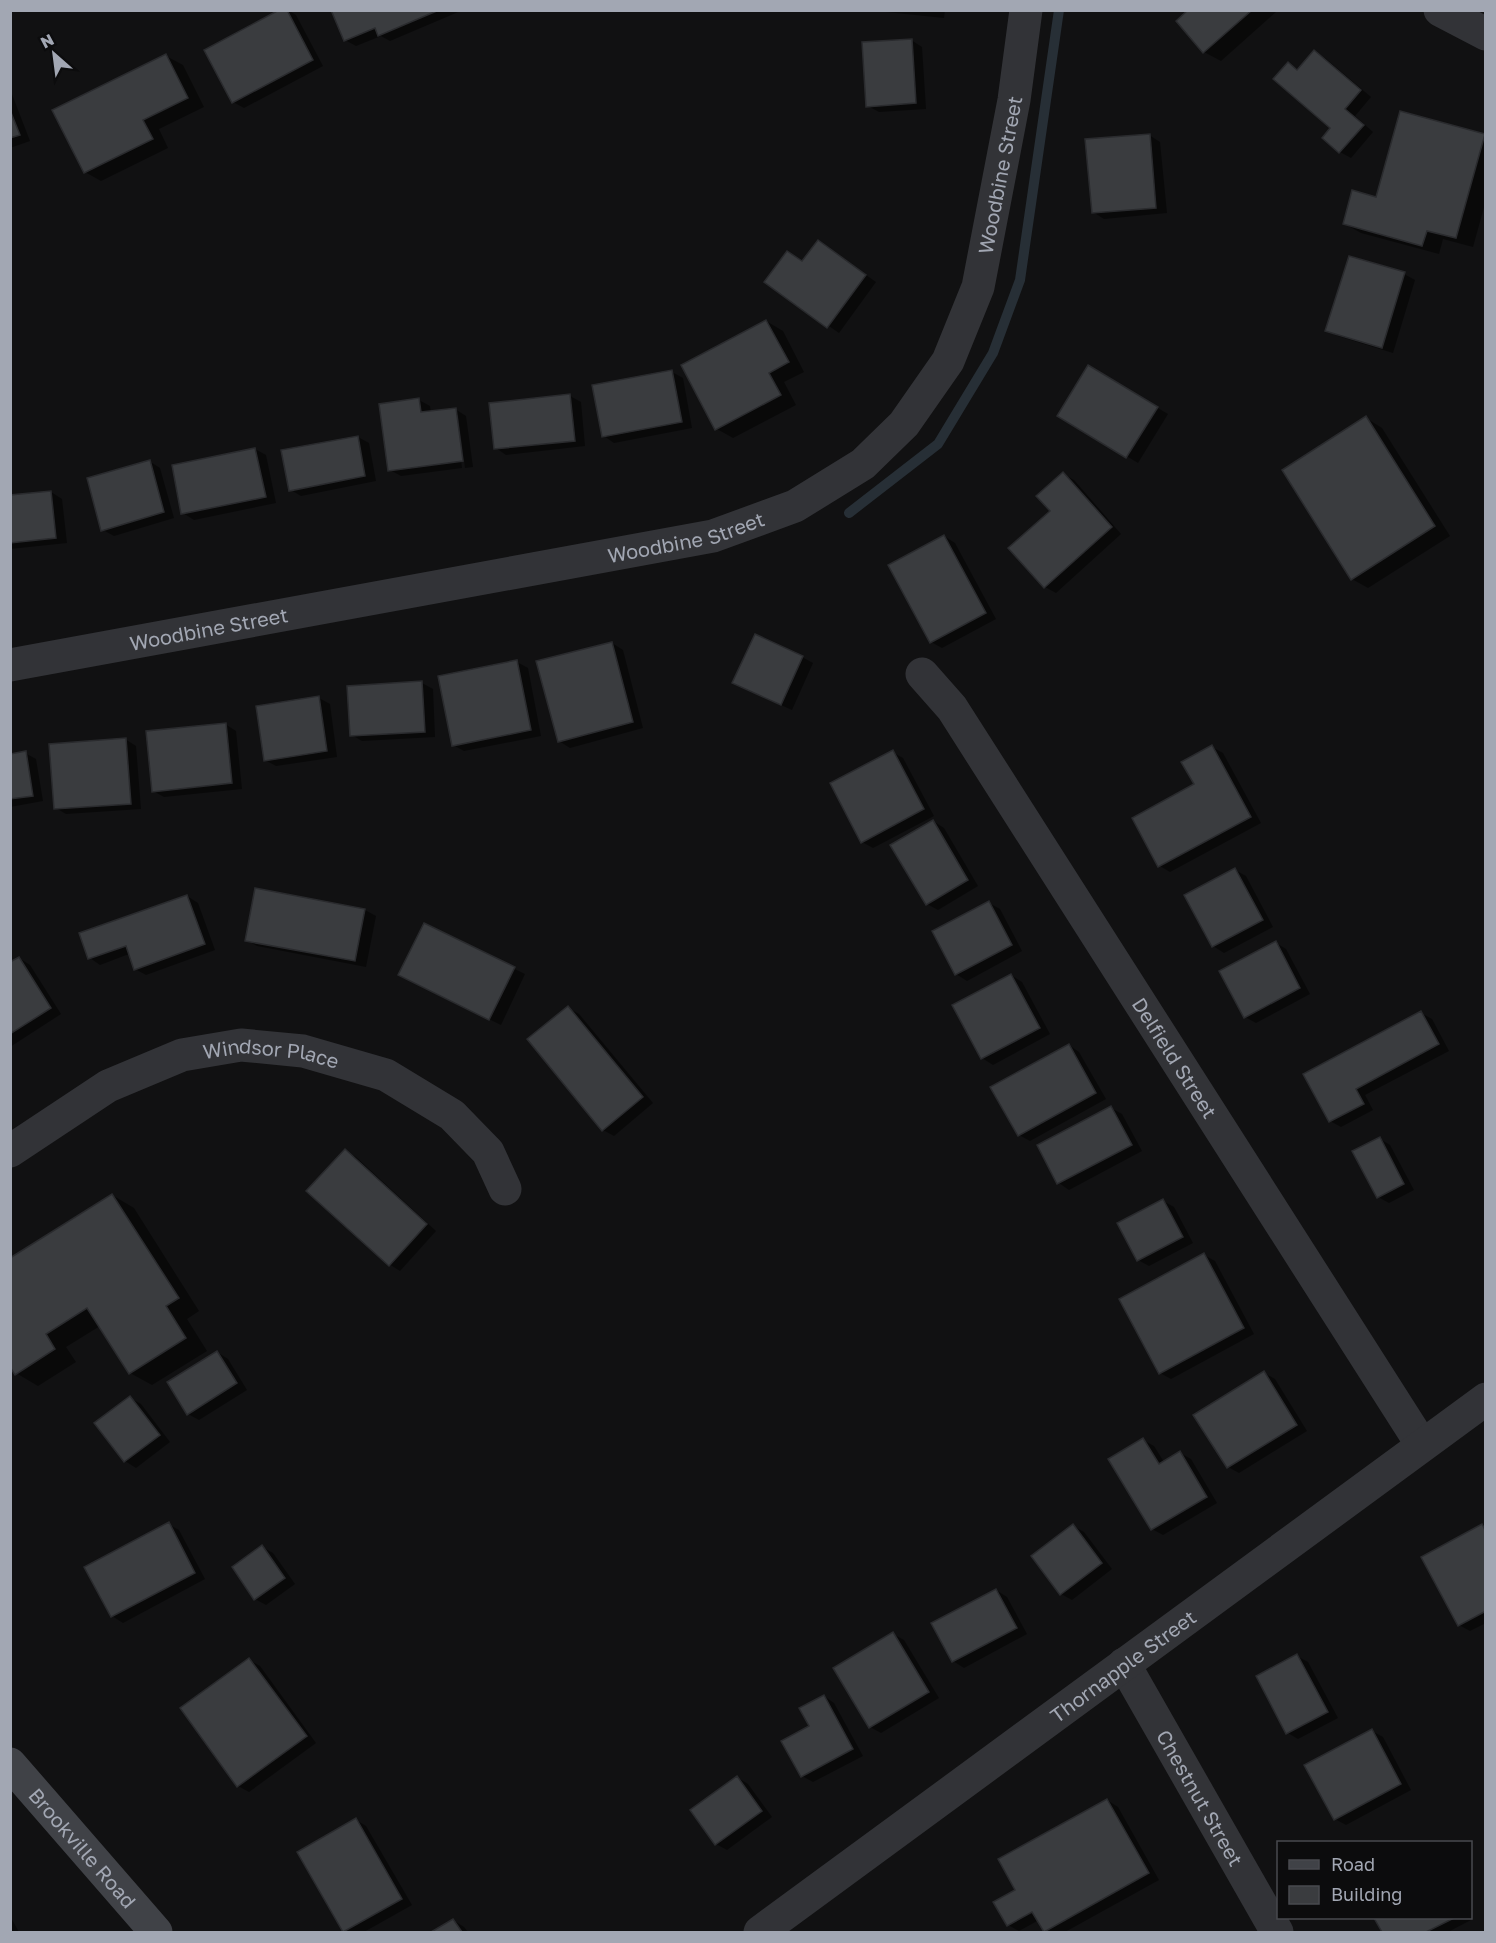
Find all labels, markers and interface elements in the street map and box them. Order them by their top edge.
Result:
north arrow [24,24,84,84]
text: N [37,29,57,52]
street label: Woodbine Street [973,94,1027,256]
street label: Woodbine Street [606,506,767,567]
street label: Woodbine Street [128,602,290,655]
street label: Delfield Street [1128,993,1222,1123]
street label: Windsor Place [201,1033,342,1073]
street label: Thornapple Street [1045,1604,1200,1727]
street label: Chestnut Street [1152,1725,1249,1870]
street label: Brookville Road [24,1783,142,1913]
legend [1277,1841,1472,1919]
text: Road [1331,1853,1375,1875]
text: Building [1331,1883,1402,1905]

